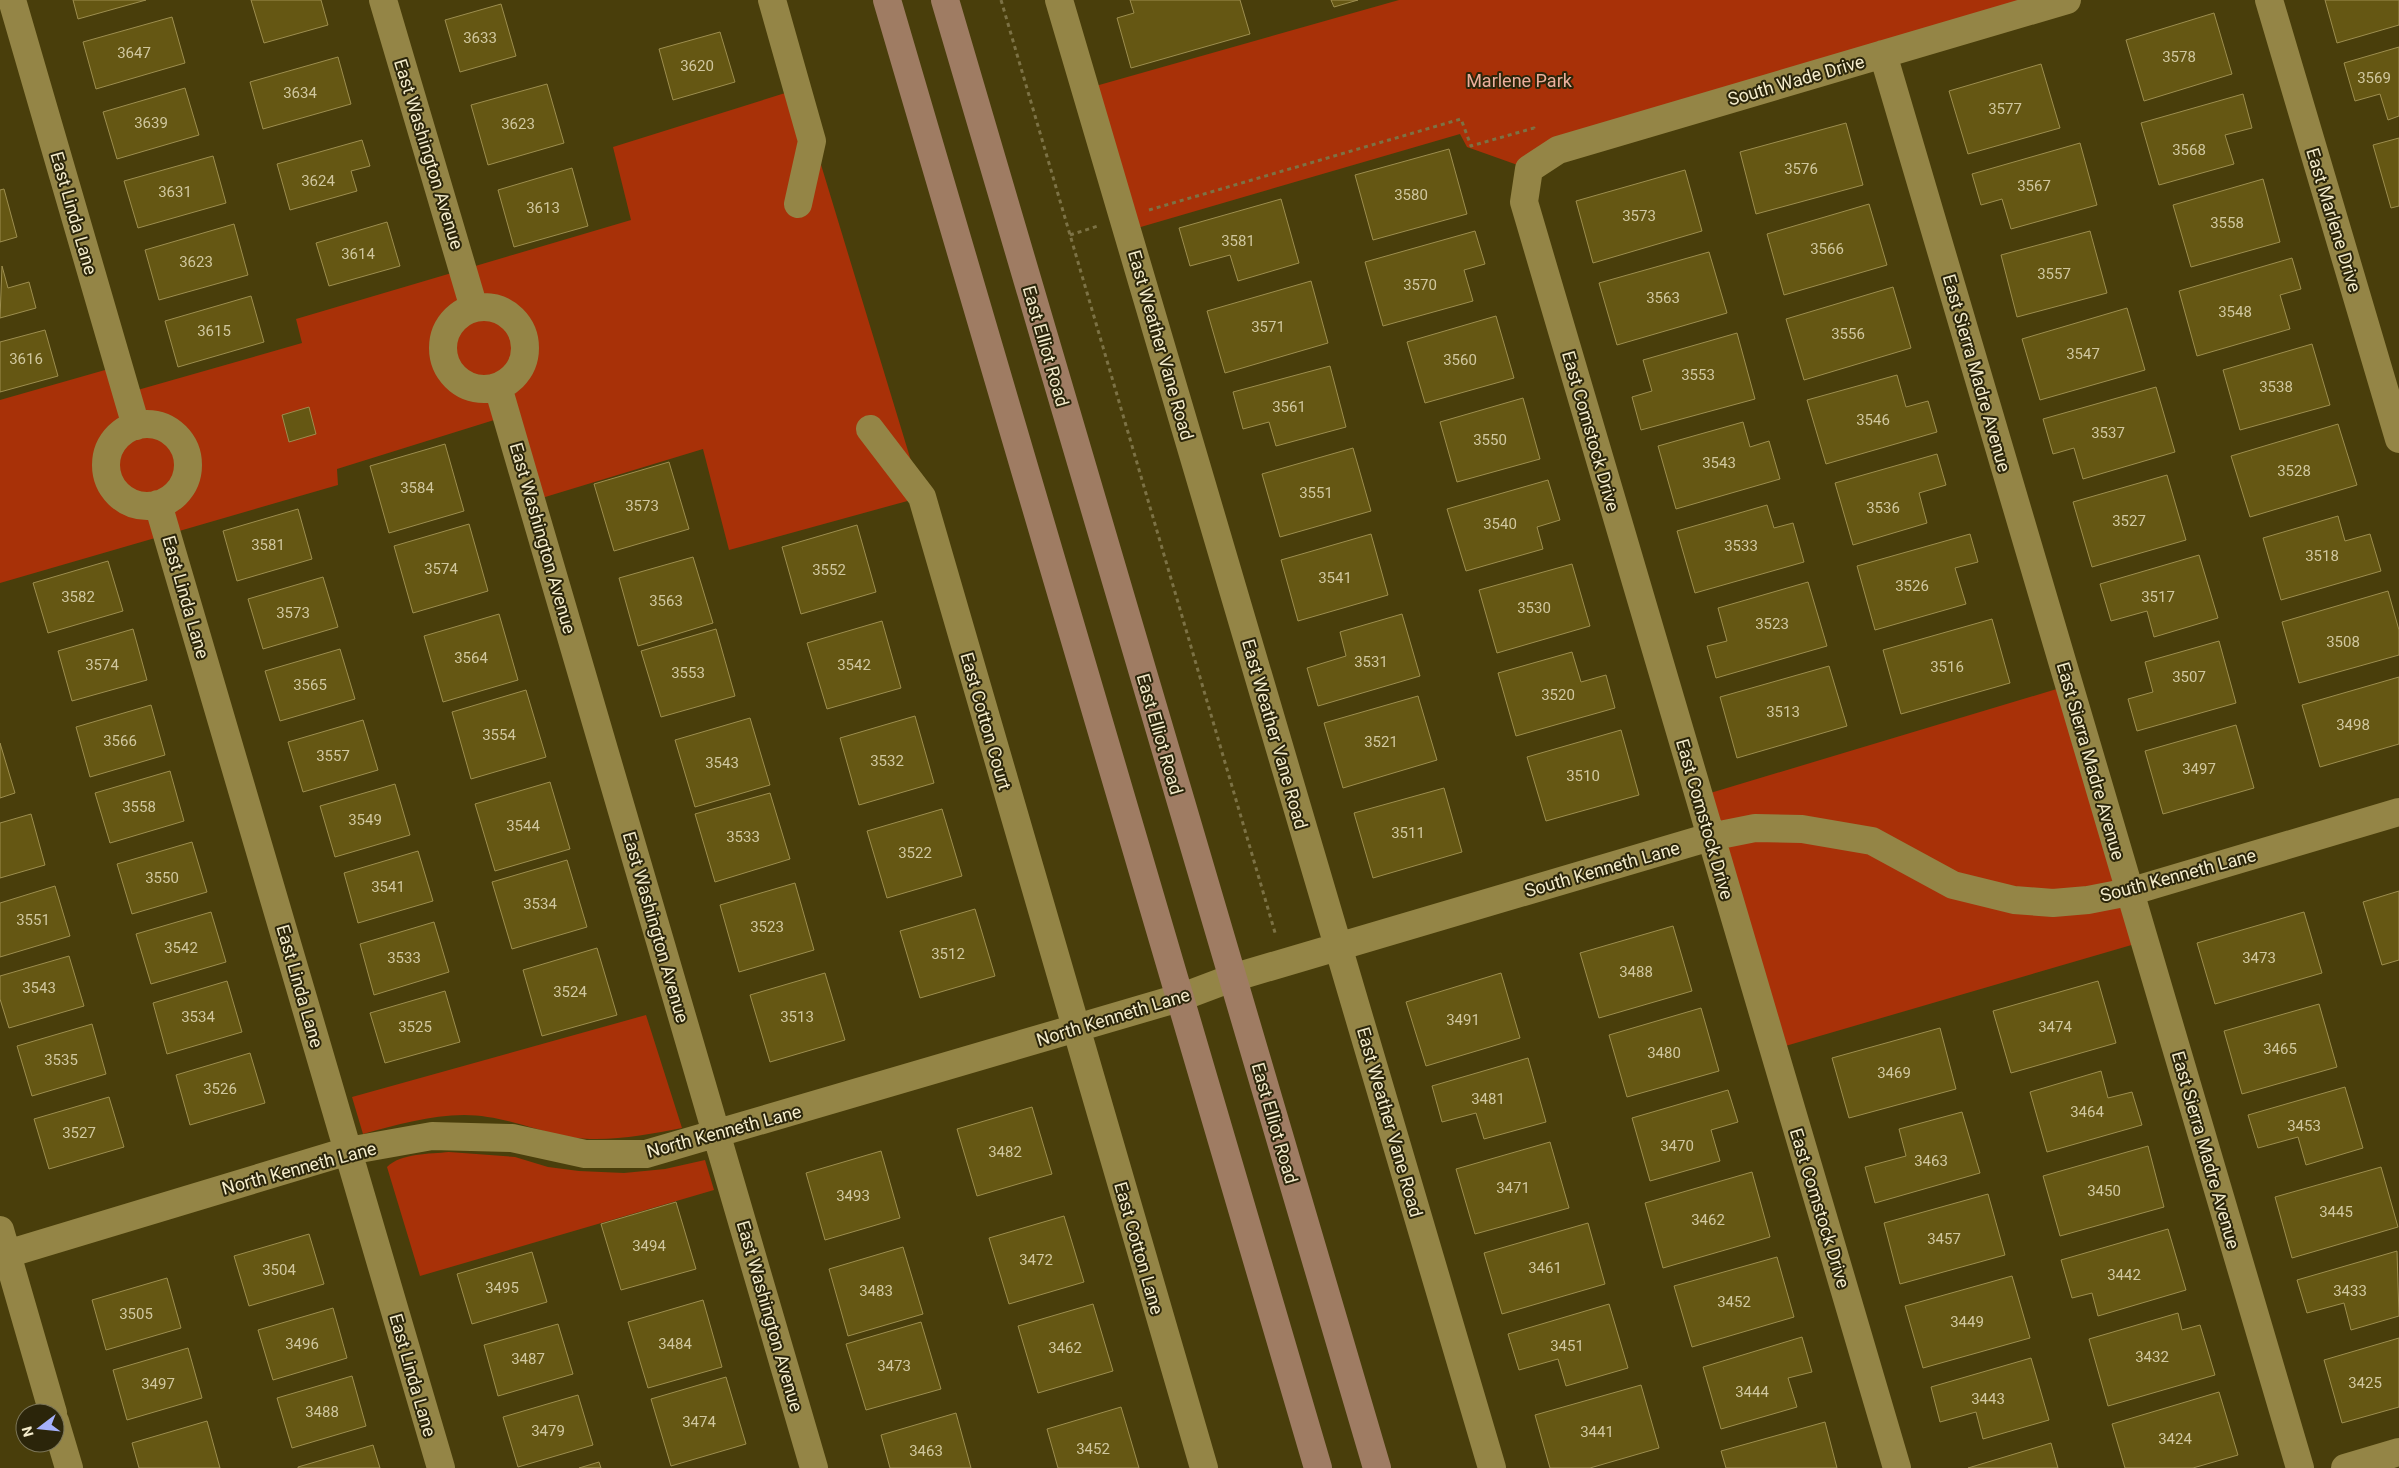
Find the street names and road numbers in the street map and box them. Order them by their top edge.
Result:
street label: South Wade Drive [1725,50,1867,110]
street label: East Washington Avenue [390,56,468,252]
street label: East Marlene Drive [2302,145,2366,295]
street label: East Linda Lane [46,149,102,277]
street label: East Weather Vane Road [1124,248,1198,442]
street label: East Sierra Madre Avenue [1939,272,2015,474]
street label: East Elliot Road [1019,283,1073,409]
street label: East Comstock Drive [1558,348,1624,514]
street label: East Washington Avenue [506,440,580,636]
street label: East Linda Lane [158,533,214,661]
street label: East Weather Vane Road [1238,637,1312,831]
street label: East Cotton Court [956,650,1016,792]
street label: East Sierra Madre Avenue [2053,660,2129,862]
street label: East Elliot Road [1133,671,1187,797]
street label: East Comstock Drive [1672,736,1738,902]
street label: East Washington Avenue [619,829,693,1025]
street label: South Kenneth Lane [1522,837,1682,901]
street label: South Kenneth Lane [2098,844,2258,906]
street label: East Linda Lane [272,922,328,1050]
street label: North Kenneth Lane [1034,984,1192,1050]
street label: East Weather Vane Road [1353,1025,1427,1219]
street label: East Sierra Madre Avenue [2168,1049,2244,1251]
street label: East Elliot Road [1248,1060,1302,1186]
street label: North Kenneth Lane [644,1100,804,1162]
street label: East Comstock Drive [1786,1125,1854,1291]
street label: North Kenneth Lane [219,1137,379,1199]
street label: East Cotton Lane [1110,1179,1168,1317]
street label: East Washington Avenue [733,1218,807,1414]
street label: East Linda Lane [385,1311,441,1439]

